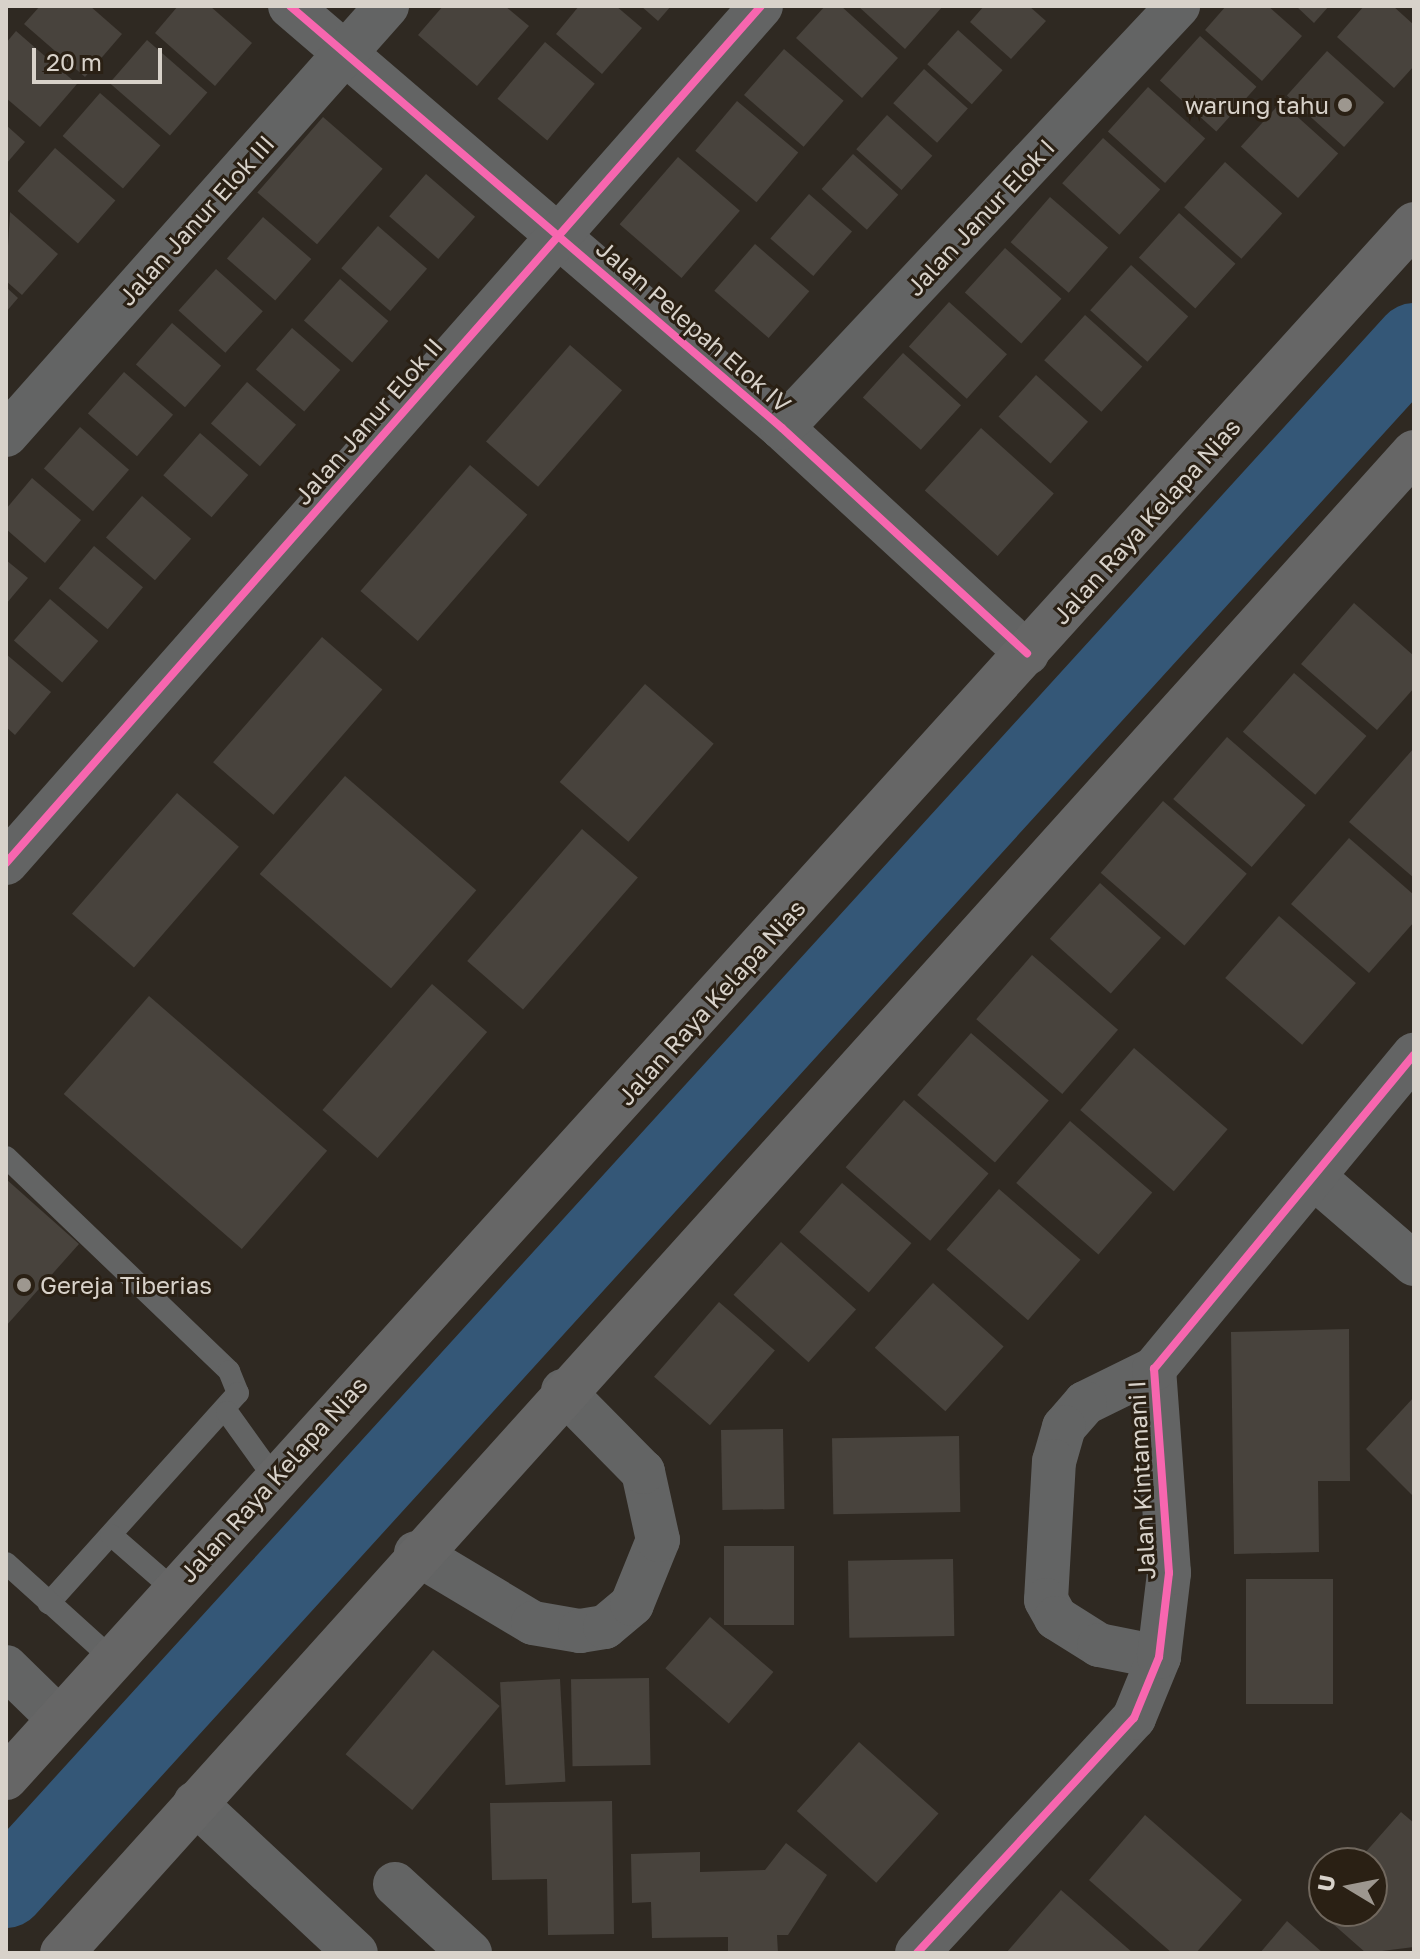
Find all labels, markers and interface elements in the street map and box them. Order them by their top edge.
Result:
scale bar [36,32,166,82]
text: 20 m [46,47,102,76]
place label: warung tahu [1185,91,1329,119]
marker: warung tahu [1336,96,1354,114]
street label: Jalan Janur Elok III [112,129,280,311]
street label: Jalan Janur Elok I [900,133,1060,301]
street label: Jalan Pelepah Elok IV [591,234,797,418]
street label: Jalan Janur Elok II [288,332,448,510]
street label: Jalan Raya Kelapa Nias [1046,412,1246,630]
street label: Jalan Raya Kelapa Nias [611,893,811,1111]
place label: Gereja Tiberias [40,1271,212,1299]
marker: Gereja Tiberias [15,1276,33,1294]
street label: Jalan Raya Kelapa Nias [173,1370,373,1588]
street label: Jalan Kintamani I [1121,1380,1161,1580]
north arrow [1308,1847,1388,1927]
text: U [1311,1873,1341,1893]

